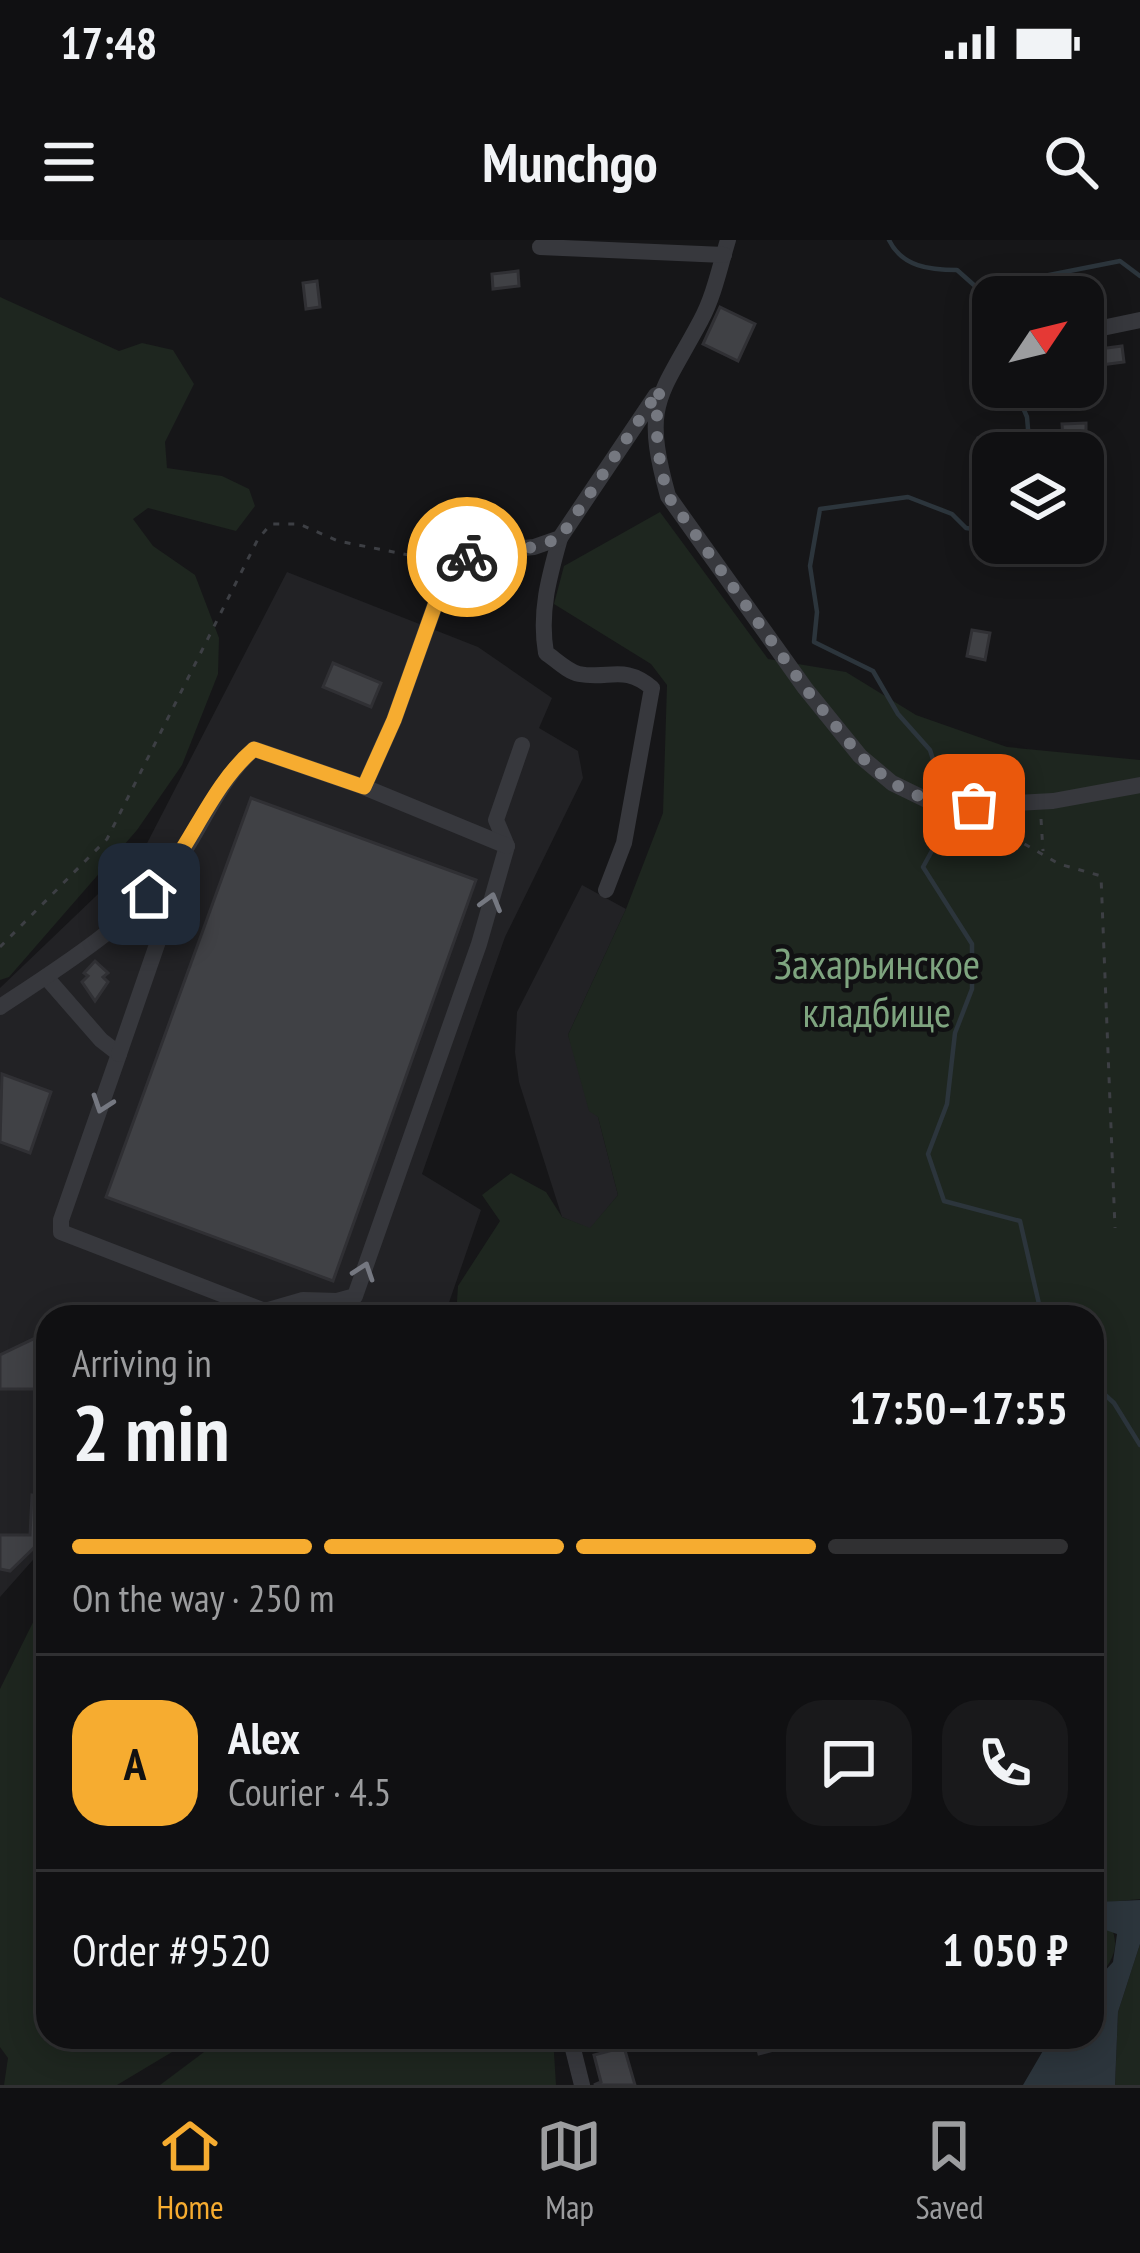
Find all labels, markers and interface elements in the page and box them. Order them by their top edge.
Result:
text: 17:48 [60,13,157,71]
text: Munchgo [482,127,658,197]
icon: menu [36,129,102,195]
icon: search [1038,129,1104,195]
north arrow [972,276,1104,408]
map controls [972,276,1104,564]
button: layers [972,432,1104,564]
courier [407,497,527,617]
icon: bike [434,524,500,590]
pin [923,754,1025,856]
icon: bag [941,772,1007,838]
pin [98,843,200,945]
icon: home [116,861,182,927]
one-way arrow [477,892,502,913]
park label: Захарьинское кладбище [774,936,980,1039]
one-way arrow [92,1092,116,1113]
one-way arrow [350,1262,374,1283]
text: Arriving in [72,1337,212,1388]
text: 17:50–17:55 [849,1378,1068,1436]
text: 2 min [72,1382,230,1483]
text: On the way · 250 m [72,1572,334,1623]
button: chat [786,1700,912,1826]
button: phone [942,1700,1068,1826]
text: Alex [228,1708,300,1766]
text: A [124,1734,146,1792]
text: Courier · 4.5 [228,1766,391,1817]
text: Order #9520 [72,1920,270,1978]
text: 1 050 ₽ [942,1920,1068,1978]
tab: Home [156,2113,224,2228]
tab: Map [536,2113,602,2228]
tab: Saved [915,2113,983,2228]

